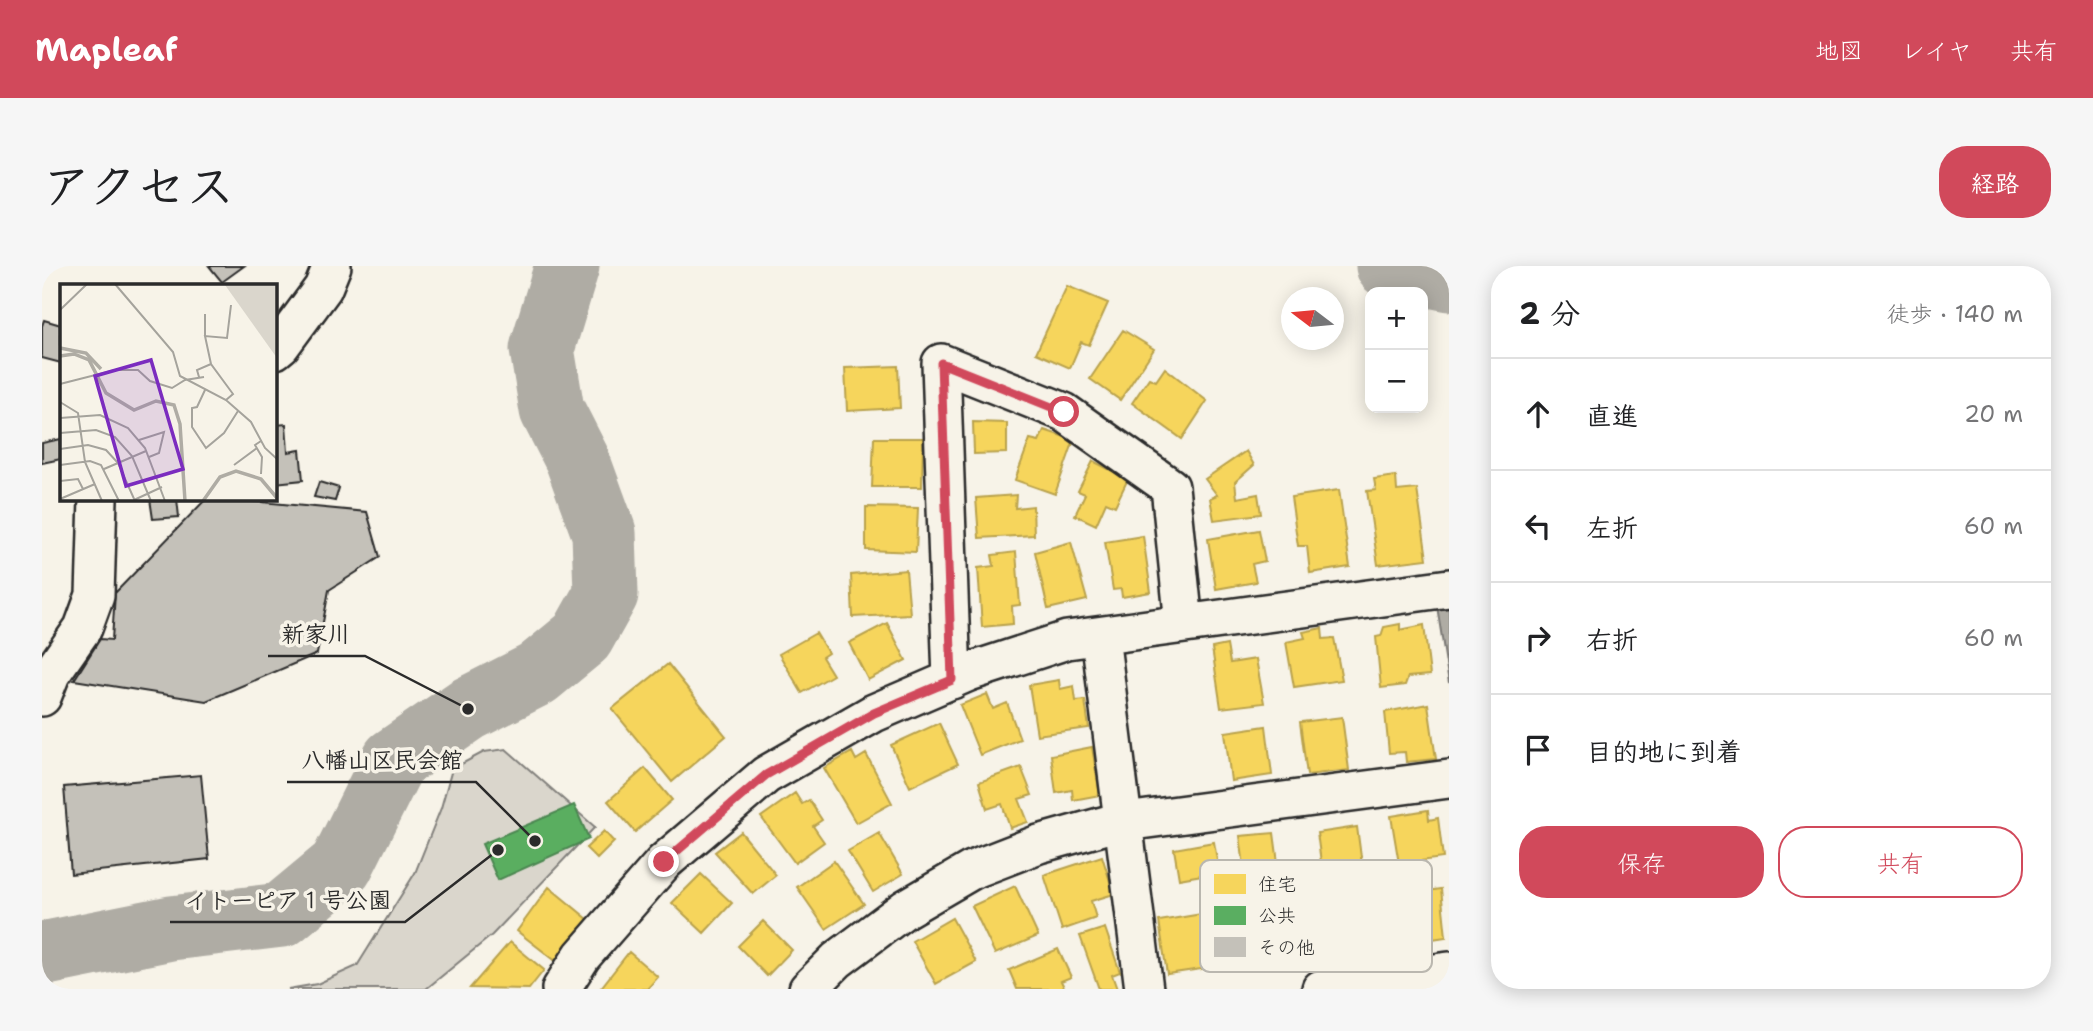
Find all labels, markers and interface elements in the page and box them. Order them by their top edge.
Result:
text: Mapleaf [35,27,178,72]
text: 地図 [1815,35,1863,67]
text: レイヤ [1901,35,1972,67]
text: 共有 [2010,35,2058,67]
button: 経路 [1939,146,2051,218]
text: アクセス [42,153,235,219]
inset map [60,284,276,500]
north arrow [1281,287,1344,350]
map controls [1365,287,1428,413]
button: + [1365,287,1428,350]
text: 2 分 [1519,293,1580,334]
text: 徒歩 · 140 m [1887,299,2023,329]
button: − [1365,350,1428,413]
icon: ahead [1519,395,1557,433]
route start [1048,396,1079,427]
text: 直進 [1586,398,1638,433]
text: 20 m [1964,399,2023,429]
icon: left [1519,507,1557,545]
text: 左折 [1586,510,1638,545]
text: 60 m [1964,511,2023,541]
callout: 新家川 [268,612,365,656]
text: 新家川 [282,619,351,649]
icon: right [1519,619,1557,657]
text: 右折 [1586,622,1638,657]
text: 60 m [1964,623,2023,653]
icon: arrive [1519,731,1557,769]
text: 目的地に到着 [1586,734,1742,769]
callout: 八幡山区民会館 [287,738,476,782]
text: 八幡山区民会館 [302,745,463,775]
button: 保存 [1519,826,1764,898]
button: 共有 [1778,826,2023,898]
route end [648,846,679,877]
legend [1200,860,1432,972]
text: 住宅 [1258,872,1296,897]
callout: イトーピア１号公園 [170,878,405,922]
text: イトーピア１号公園 [185,885,391,915]
text: 公共 [1258,903,1296,928]
text: その他 [1258,935,1315,960]

